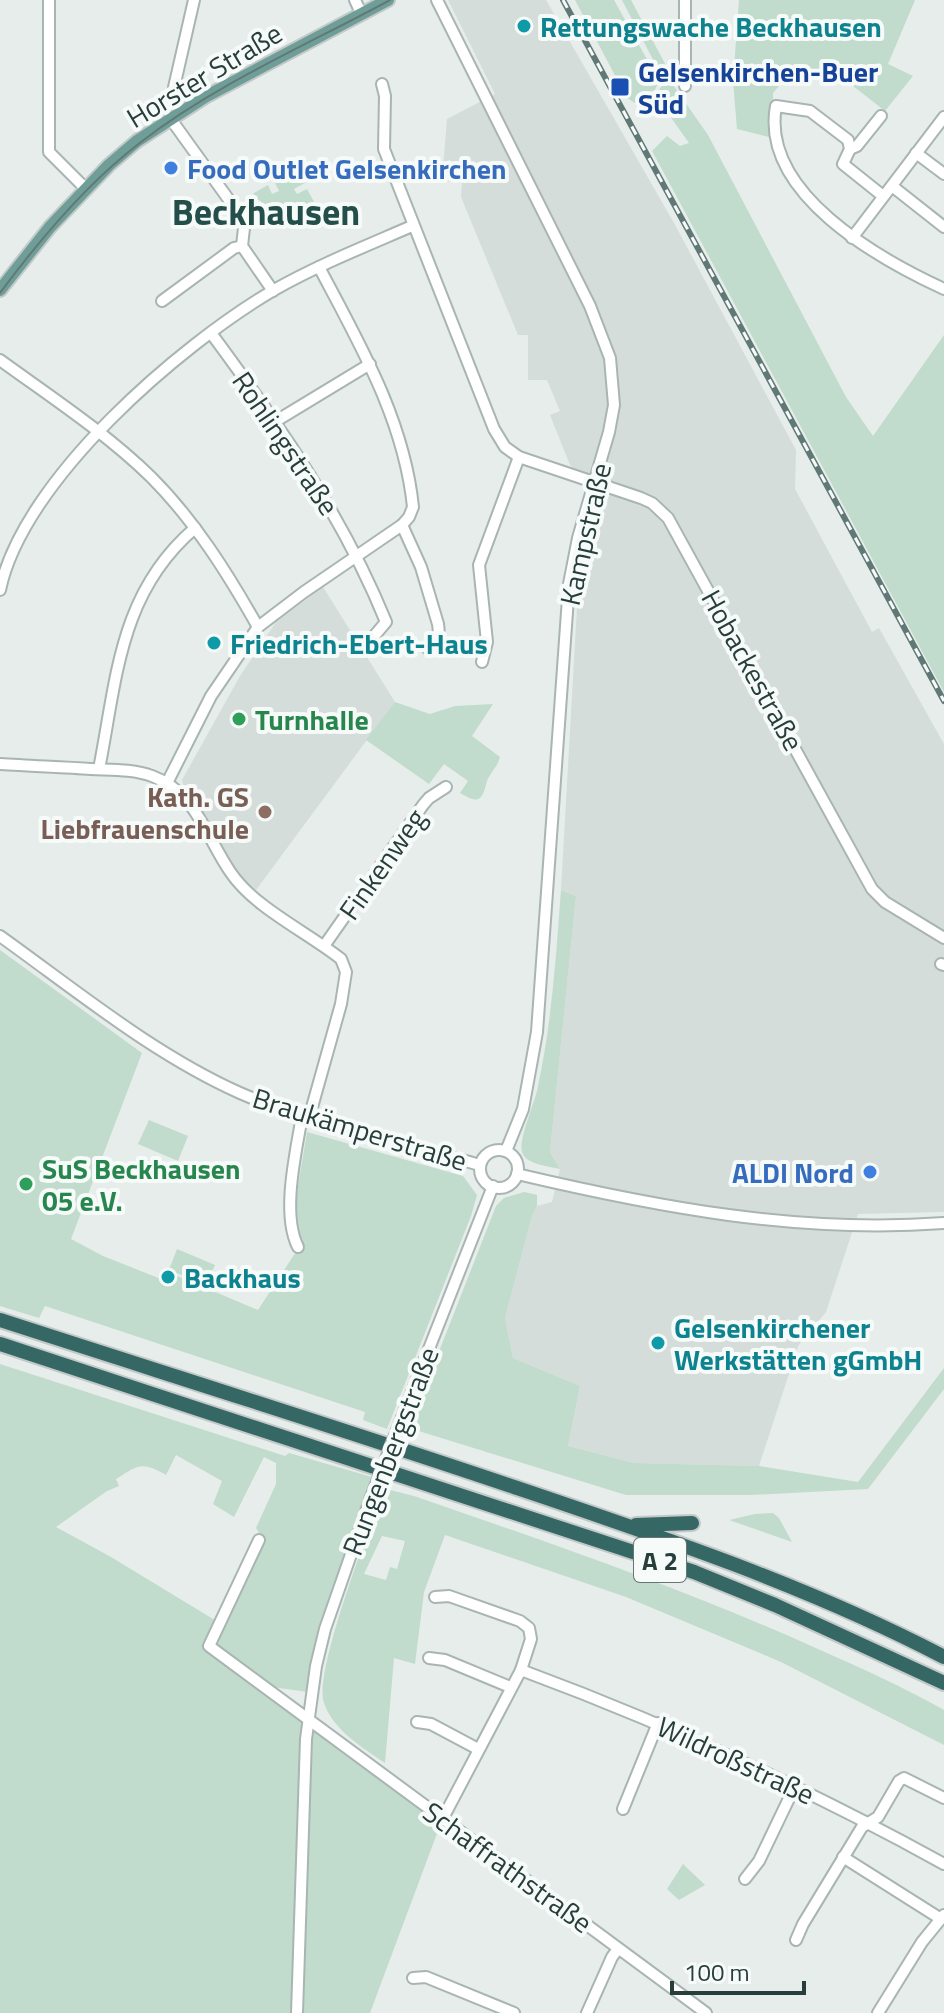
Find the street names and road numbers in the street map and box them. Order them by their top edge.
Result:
street label: Horster Straße [118,12,290,138]
street label: Rohlingstraße [222,362,350,524]
street label: Kampstraße [548,459,622,609]
street label: Hobackestraße [691,582,815,758]
street label: Finkenweg [328,799,436,929]
street label: Braukämperstraße [248,1076,472,1182]
street label: Rungenbergstraße [330,1341,450,1561]
road number: A 2 [634,1538,686,1582]
street label: Wildroßstraße [650,1705,822,1815]
street label: Schaffrathstraße [414,1791,602,1943]

